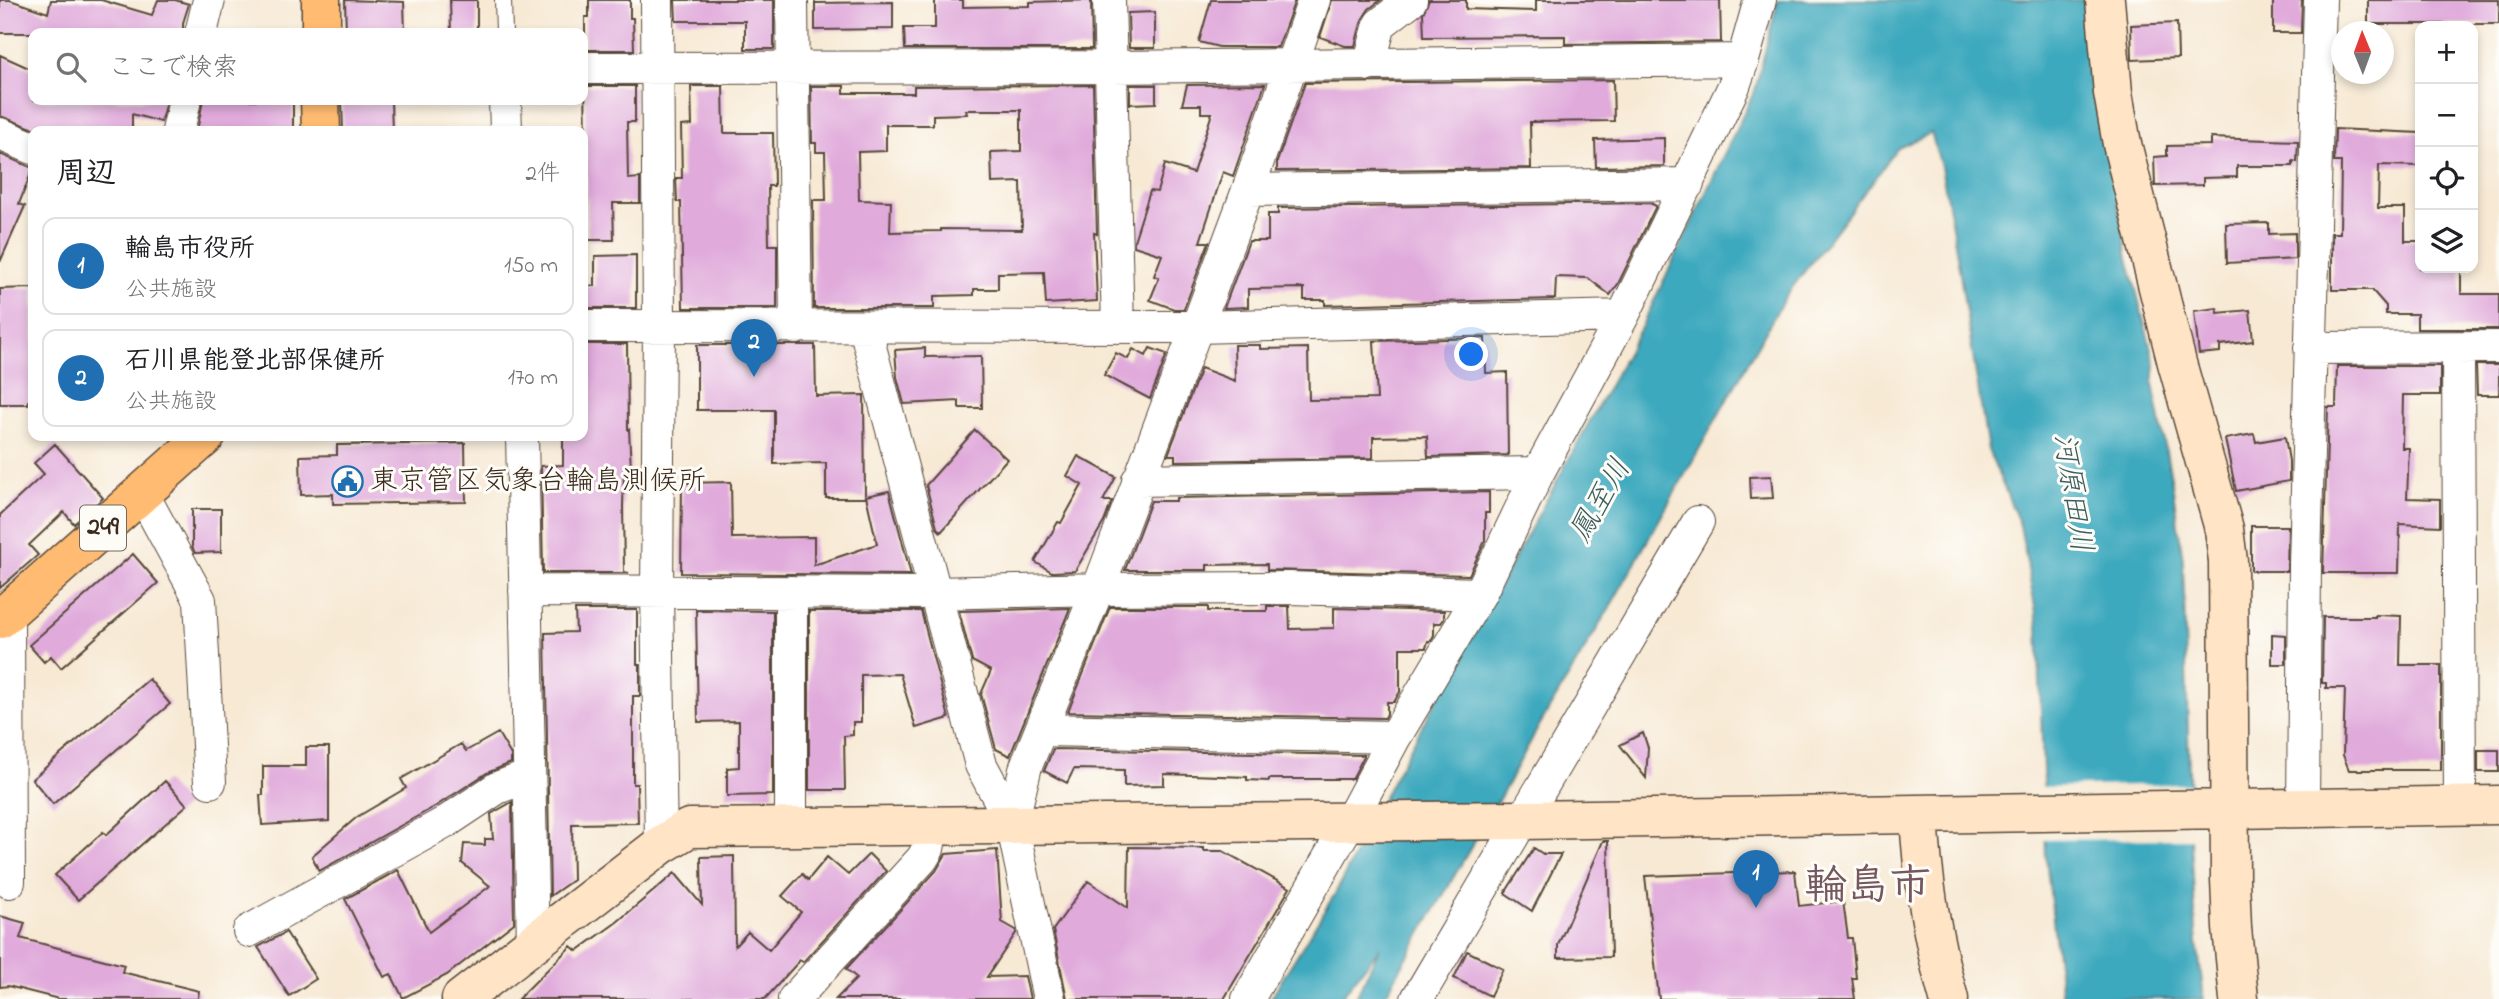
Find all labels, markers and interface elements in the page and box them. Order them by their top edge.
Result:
north arrow [2331,21,2394,84]
map controls [2415,21,2478,273]
button: + [2415,21,2478,84]
search box [28,28,588,105]
icon: search [52,48,90,86]
text: ここで検索 [108,50,238,88]
button: − [2415,84,2478,147]
button: locate [2415,147,2478,210]
text: 周辺 [56,153,116,197]
text: 2件 [526,158,560,191]
button: layers [2415,210,2478,273]
text: 輪島市役所 [125,231,255,269]
text: 1 [77,250,85,283]
text: 150 m [504,250,558,283]
text: 公共施設 [125,274,217,307]
pin: 2 [731,319,777,377]
your location [1454,337,1488,371]
text: 石川県能登北部保健所 [125,343,385,381]
text: 2 [75,362,87,395]
text: 170 m [508,362,558,395]
text: 公共施設 [125,386,217,419]
water label: 河原田川 [2040,430,2102,556]
water label: 鳳至川 [1560,451,1644,551]
place label: 東京管区気象台輪島測候所 [370,462,706,503]
public building icon: 東京管区気象台輪島測候所 [330,465,364,499]
road number: 249 [80,506,126,550]
pin: 1 [1733,850,1779,908]
district label: 輪島市 [1805,857,1931,918]

